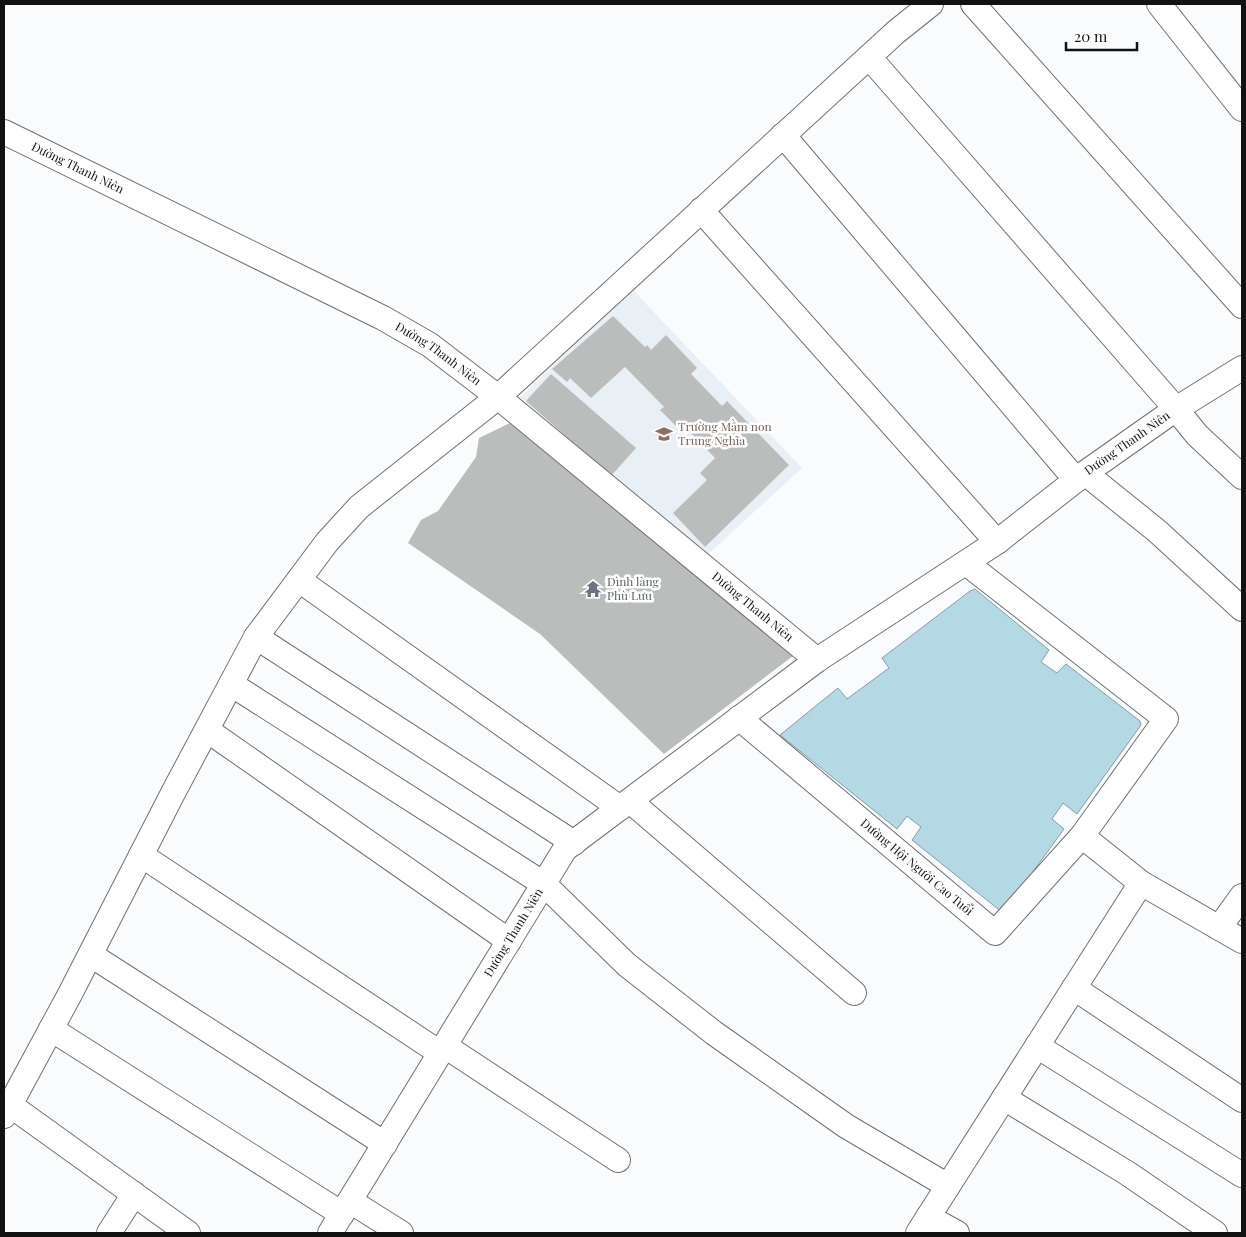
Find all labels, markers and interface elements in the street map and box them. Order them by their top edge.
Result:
scale bar [1066,20,1137,52]
text: 20 m [1074,26,1108,46]
street label: Đường Thanh Niên [29,138,127,197]
street label: Đường Thanh Niên [393,318,485,388]
street label: Đường Thanh Niên [1081,407,1173,478]
place label: Trường Mầm non Trung Nghĩa [678,418,772,448]
school or university icon: Trường Mầm non Trung Nghĩa [654,424,674,444]
street label: Đường Thanh Niên [709,568,797,644]
place label: Đình làng Phù Lưu [607,573,659,603]
temple icon: Đình làng Phù Lưu [583,579,603,599]
street label: Đường Hội Người Cao Tuổi [858,814,977,919]
street label: Đường Thanh Niên [480,885,546,980]

